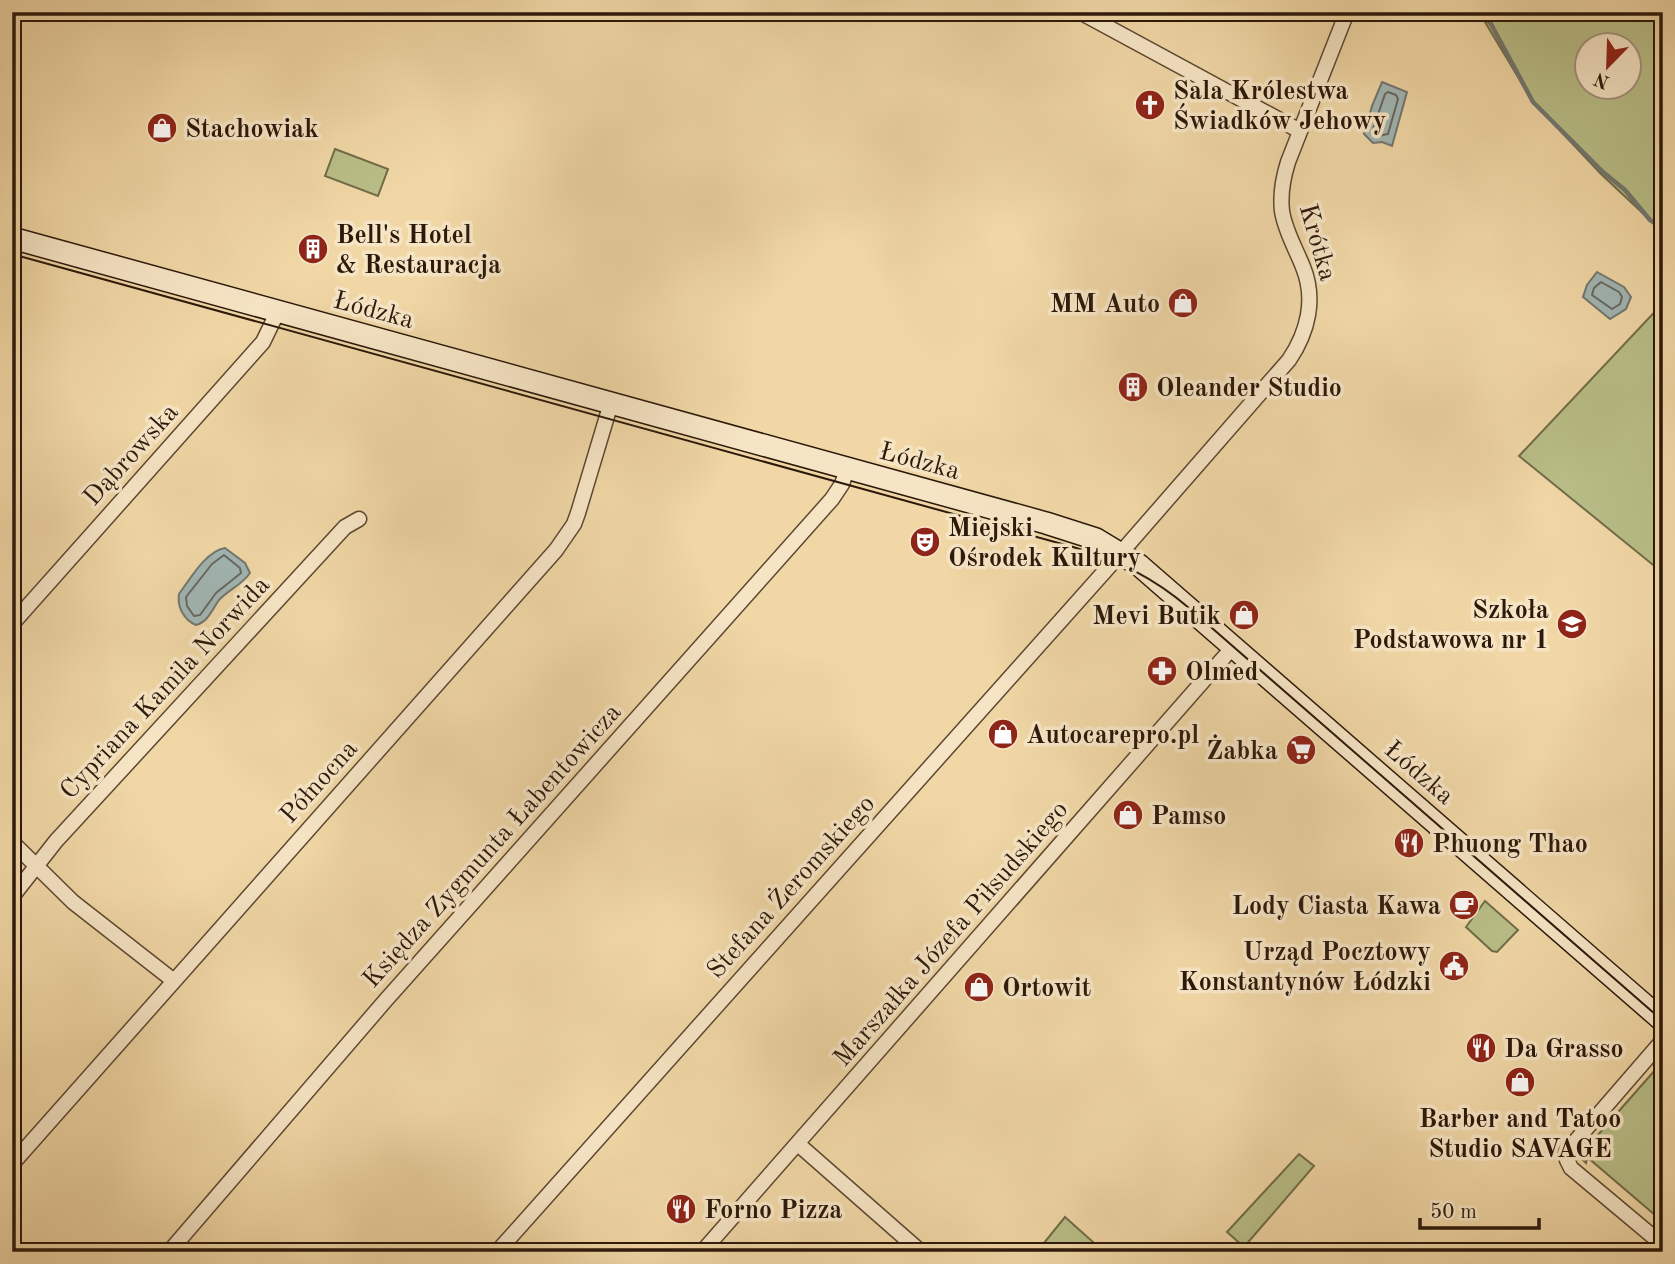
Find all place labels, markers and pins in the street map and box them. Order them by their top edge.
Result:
place label: Sala Królestwa Świadków Jehowy [1173,79,1386,135]
church icon: Sala Królestwa Świadków Jehowy [1133,88,1167,122]
shop icon: Stachowiak [145,111,179,145]
place label: Stachowiak [185,117,319,143]
place label: Bell's Hotel & Restauracja [336,223,501,279]
building icon: Bell's Hotel & Restauracja [296,232,330,266]
shop icon: MM Auto [1166,286,1200,320]
place label: MM Auto [1050,292,1160,318]
building icon: Oleander Studio [1116,370,1150,404]
place label: Oleander Studio [1156,376,1342,402]
place label: Miejski Ośrodek Kultury [948,516,1141,572]
theatre icon: Miejski Ośrodek Kultury [908,525,942,559]
shop icon: Mevi Butik [1227,598,1261,632]
place label: Szkoła Podstawowa nr 1 [1353,598,1549,654]
place label: Mevi Butik [1092,604,1221,630]
school or university icon: Szkoła Podstawowa nr 1 [1555,607,1589,641]
pharmacy icon: Olmed [1145,654,1179,688]
place label: Olmed [1185,660,1259,686]
shop icon: Autocarepro.pl [986,717,1020,751]
place label: Autocarepro.pl [1026,723,1199,749]
supermarket icon: Żabka [1284,733,1318,767]
place label: Żabka [1206,734,1278,765]
shop icon: Pamso [1111,798,1145,832]
place label: Pamso [1151,804,1226,830]
restaurant icon: Phuong Thao [1392,826,1426,860]
place label: Phuong Thao [1432,832,1588,858]
cafe icon: Lody Ciasta Kawa [1447,888,1481,922]
place label: Lody Ciasta Kawa [1231,894,1441,920]
place label: Urząd Pocztowy Konstantynów Łódzki [1179,940,1431,996]
public building icon: Urząd Pocztowy Konstantynów Łódzki [1437,949,1471,983]
shop icon: Ortowit [962,970,996,1004]
place label: Ortowit [1002,976,1091,1002]
restaurant icon: Da Grasso [1464,1031,1498,1065]
place label: Da Grasso [1504,1037,1624,1063]
shop icon: Barber and Tatoo Studio SAVAGE [1503,1065,1537,1099]
place label: Barber and Tatoo Studio SAVAGE [1419,1107,1621,1163]
restaurant icon: Forno Pizza [664,1192,698,1226]
place label: Forno Pizza [704,1198,843,1224]

